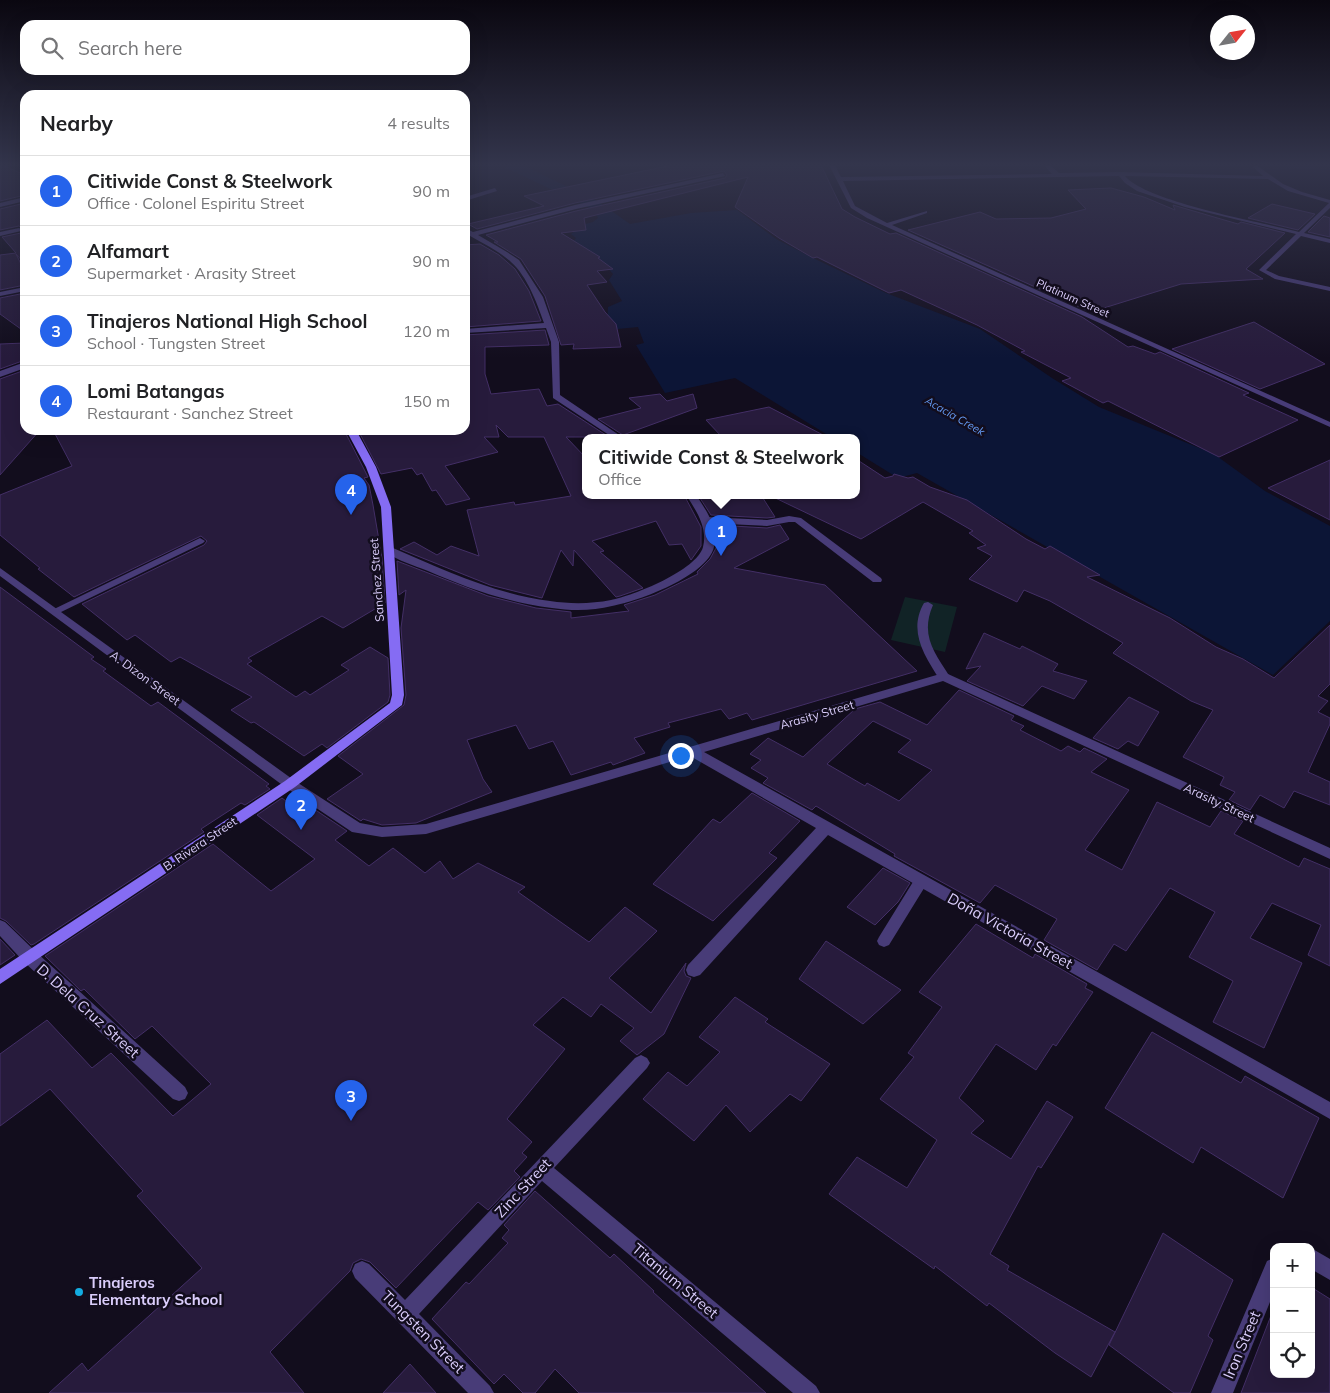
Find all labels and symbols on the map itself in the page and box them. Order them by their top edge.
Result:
north arrow [1210,15,1255,60]
street label: Platinum Street [1034,276,1112,320]
water label: Acacia Creek [922,393,988,439]
pin: 4 [335,474,367,515]
pin: 1 [705,515,737,556]
street label: Sanchez Street [366,538,387,622]
street label: A. Dizon Street [107,647,183,708]
street label: Arasity Street [778,697,856,732]
your location [668,743,694,769]
street label: Arasity Street [1182,780,1257,825]
pin: 2 [285,789,317,830]
street label: B. Rivera Street [160,813,239,874]
street label: Doña Victoria Street [944,888,1076,973]
street label: D. Dela Cruz Street [33,960,144,1062]
pin: 3 [335,1080,367,1121]
street label: Zinc Street [490,1154,555,1221]
street label: Titanium Street [628,1239,722,1322]
place label: Tinajeros Elementary School [89,1273,222,1309]
marker: Tinajeros Elementary School [73,1286,85,1298]
street label: Tungsten Street [378,1286,469,1377]
street label: Iron Street [1219,1308,1264,1382]

